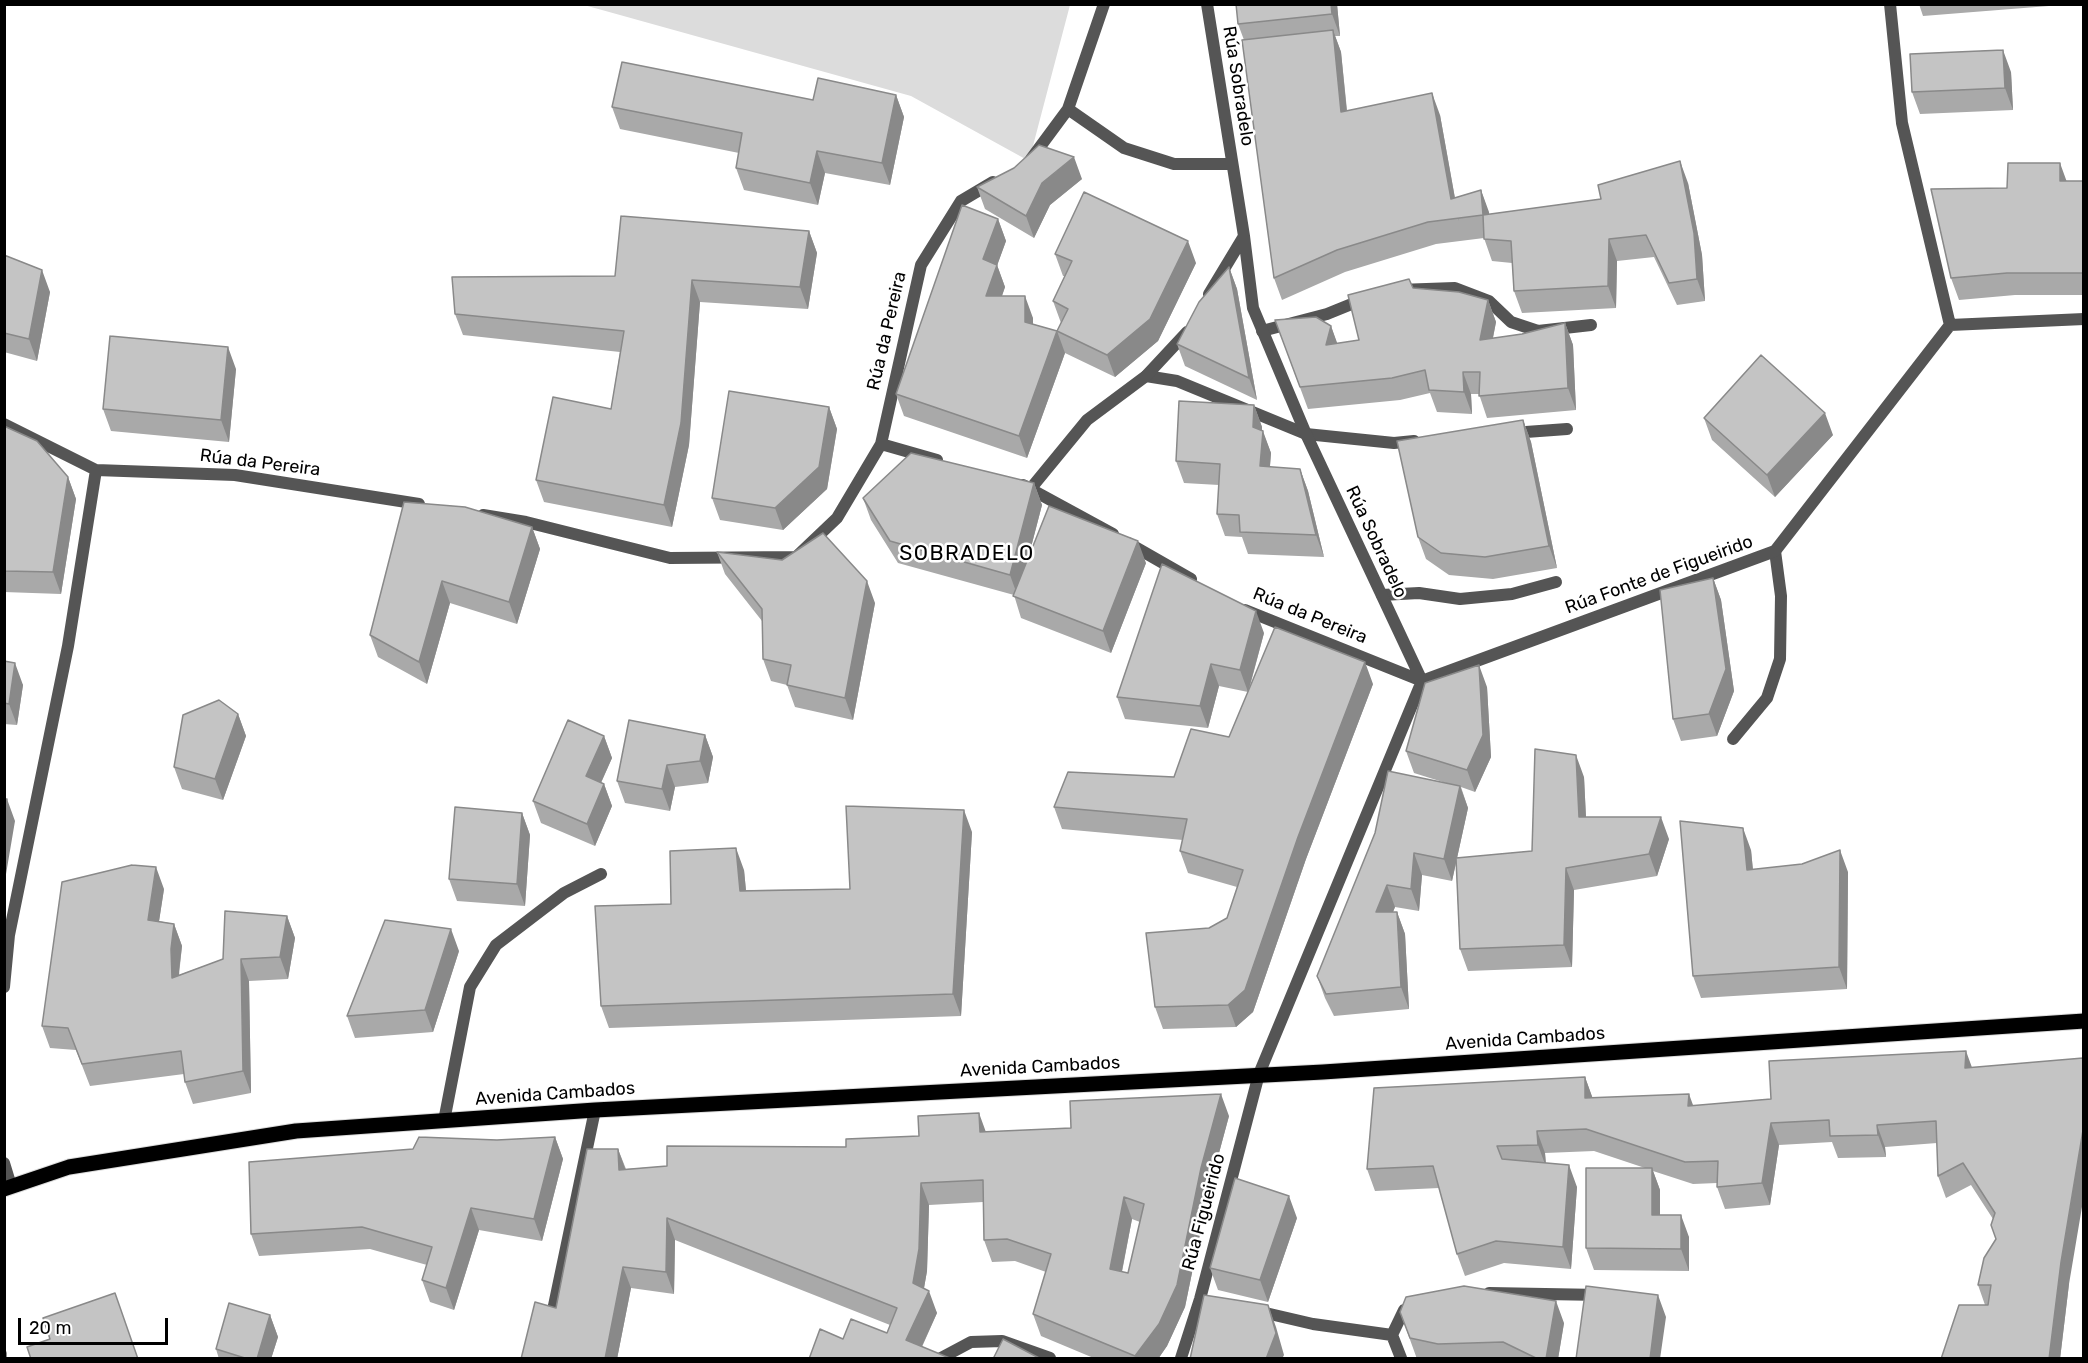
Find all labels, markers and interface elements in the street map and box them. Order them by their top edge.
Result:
street label: Rúa Sobradelo [1218,24,1258,148]
street label: Rúa da Pereira [863,269,911,393]
street label: Rúa da Pereira [199,445,321,481]
street label: Rúa Sobradelo [1341,482,1411,602]
street label: Rúa Fonte de Figueirido [1562,531,1756,619]
district label: SOBRADELO [899,541,1035,567]
street label: Rúa da Pereira [1250,583,1370,649]
street label: Avenida Cambados [1444,1023,1606,1055]
street label: Avenida Cambados [959,1052,1121,1082]
street label: Avenida Cambados [474,1078,636,1110]
street label: Rúa Figueirido [1178,1151,1230,1273]
scale bar [21,1306,171,1344]
text: 20 m [29,1317,71,1339]

